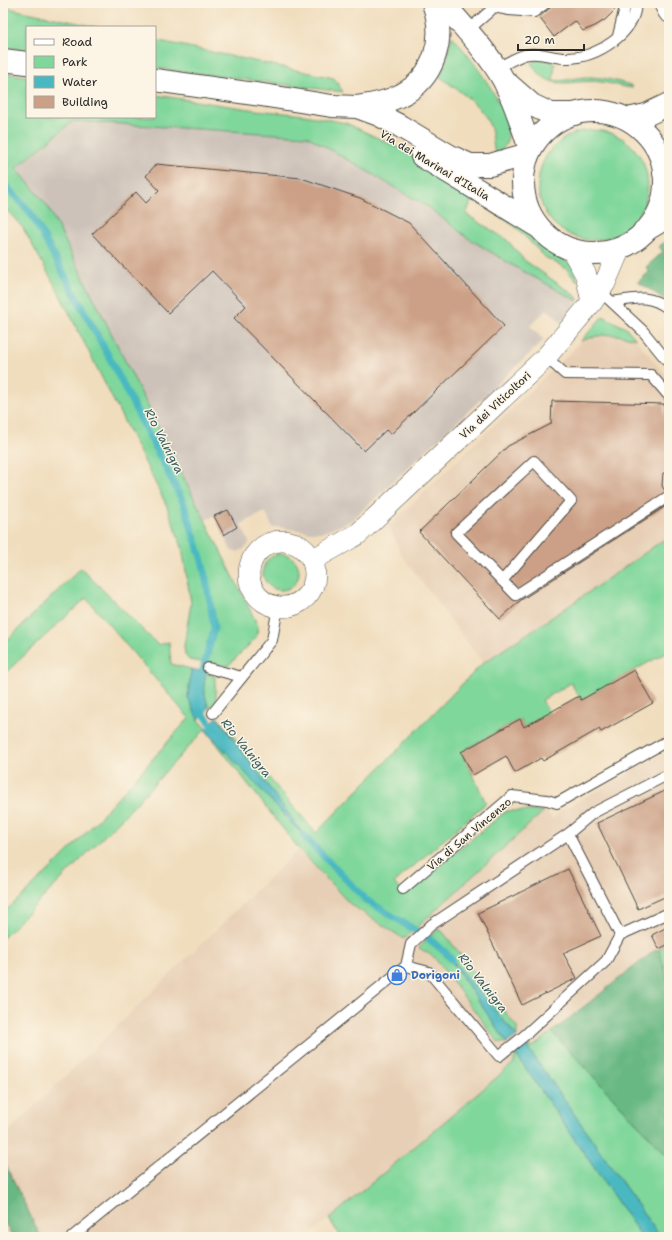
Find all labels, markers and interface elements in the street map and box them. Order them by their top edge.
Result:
legend [26,26,156,118]
scale bar [518,26,584,52]
text: 20 m [524,32,555,48]
text: Road [62,34,93,50]
text: Park [62,54,88,70]
text: Water [62,74,98,90]
text: Building [62,94,108,110]
street label: Via dei Marinai d'Italia [377,127,493,204]
street label: Via dei Viticoltori [456,368,534,443]
water label: Rio Valnigra [141,406,187,476]
water label: Rio Valnigra [217,715,275,781]
street label: Via di San Vincenzo [424,794,515,874]
water label: Rio Valnigra [455,950,511,1016]
shop icon: Dorigoni [386,964,408,986]
place label: Dorigoni [411,968,460,983]

